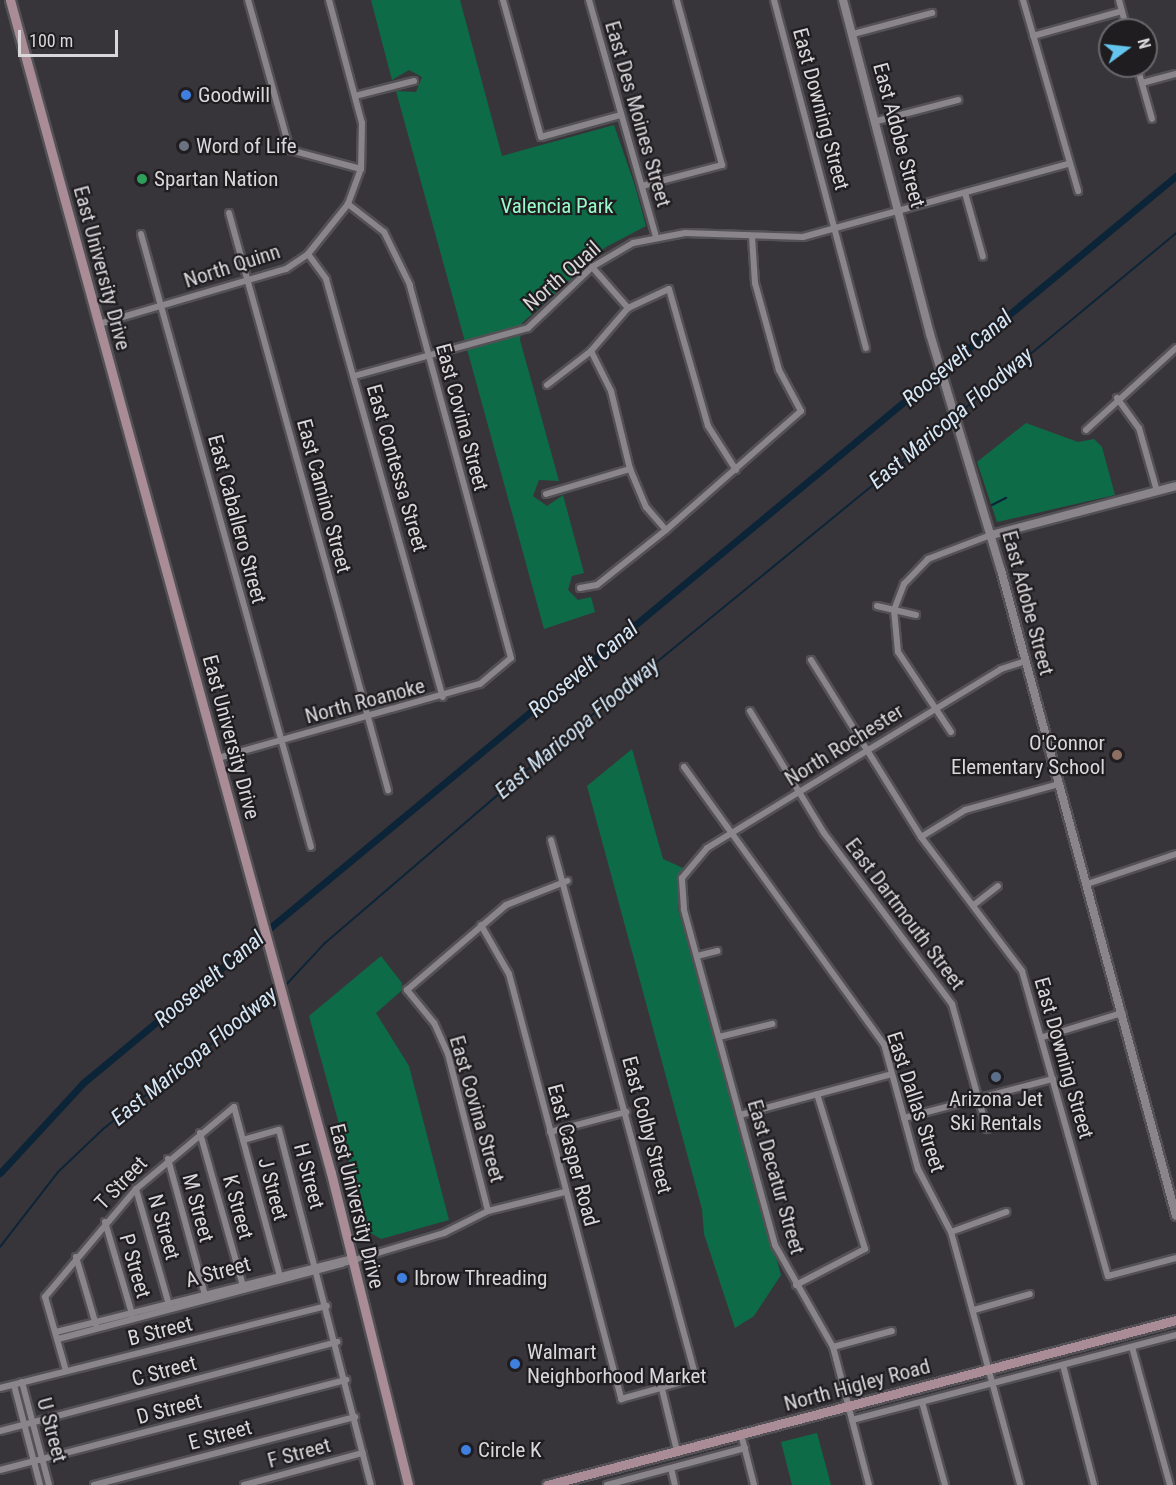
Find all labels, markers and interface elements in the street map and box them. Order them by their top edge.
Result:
scale bar [21,18,122,56]
street label: East Des Moines Street [599,18,677,210]
north arrow [1098,18,1158,78]
street label: East Downing Street [787,25,855,193]
text: 100 m [29,30,73,51]
text: N [1133,37,1154,51]
street label: East Adobe Street [868,60,930,210]
place label: Goodwill [198,82,270,108]
marker: Goodwill [179,88,193,102]
place label: Word of Life [196,133,297,159]
marker: Word of Life [177,139,191,153]
place label: Spartan Nation [154,166,278,192]
marker: Spartan Nation [135,172,149,186]
street label: East University Drive [68,183,136,353]
park label: Valencia Park [500,193,614,219]
street label: North Quail [518,236,606,316]
street label: North Quinn [181,239,283,293]
water label: Roosevelt Canal [897,304,1017,412]
street label: East Covina Street [430,341,494,493]
water label: East Maricopa Floodway [864,342,1038,494]
street label: East Contessa Street [361,381,433,555]
street label: East Camino Street [291,416,357,576]
street label: East Caballero Street [202,432,272,606]
street label: East Adobe Street [997,528,1059,678]
water label: Roosevelt Canal [523,615,643,723]
street label: East University Drive [197,652,265,822]
water label: East Maricopa Floodway [490,652,664,804]
street label: North Roanoke [302,673,428,729]
street label: North Rochester [780,699,908,791]
place label: O'Connor Elementary School [951,730,1105,780]
marker: O'Connor Elementary School [1110,748,1124,762]
street label: East Dartmouth Street [840,833,970,995]
water label: Roosevelt Canal [149,925,269,1033]
street label: East Downing Street [1029,974,1099,1142]
water label: East Maricopa Floodway [106,981,282,1131]
street label: East Dallas Street [881,1028,951,1176]
street label: East Covina Street [444,1033,510,1185]
street label: East Colby Street [617,1053,677,1197]
marker: Arizona Jet Ski Rentals [989,1070,1003,1084]
street label: East Casper Road [542,1081,604,1229]
place label: Arizona Jet Ski Rentals [949,1086,1043,1136]
street label: East Decatur Street [742,1097,810,1257]
street label: East University Drive [324,1121,390,1291]
street label: H Street [288,1140,330,1212]
street label: T Street [89,1151,153,1215]
street label: J Street [253,1155,293,1223]
street label: M Street [177,1171,219,1245]
street label: K Street [217,1172,259,1242]
street label: N Street [143,1191,185,1263]
street label: P Street [114,1231,156,1301]
street label: A Street [183,1251,253,1293]
place label: Ibrow Threading [414,1265,548,1291]
marker: Ibrow Threading [395,1271,409,1285]
street label: B Street [125,1311,195,1351]
place label: Walmart Neighborhood Market [527,1339,707,1389]
street label: C Street [129,1350,199,1392]
street label: North Higley Road [781,1353,933,1417]
marker: Walmart Neighborhood Market [508,1357,522,1371]
street label: D Street [134,1388,204,1430]
street label: U Street [31,1395,73,1465]
street label: E Street [186,1414,254,1456]
street label: F Street [265,1433,333,1473]
place label: Circle K [478,1437,542,1463]
marker: Circle K [459,1443,473,1457]

